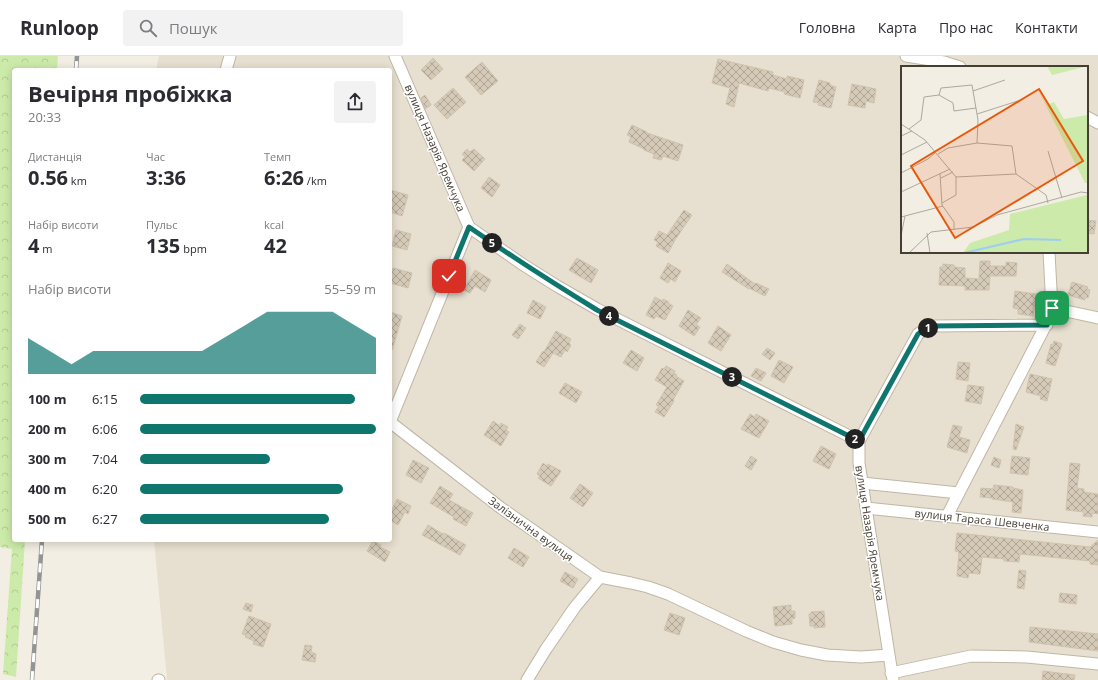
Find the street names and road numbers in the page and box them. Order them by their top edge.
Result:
street label: вулиця Назарія Яремчука [402,82,469,214]
street label: вулиця Назарія Яремчука [852,464,889,602]
street label: Залізнична вулиця [486,493,577,565]
street label: вулиця Тараса Шевченка [914,505,1050,534]

